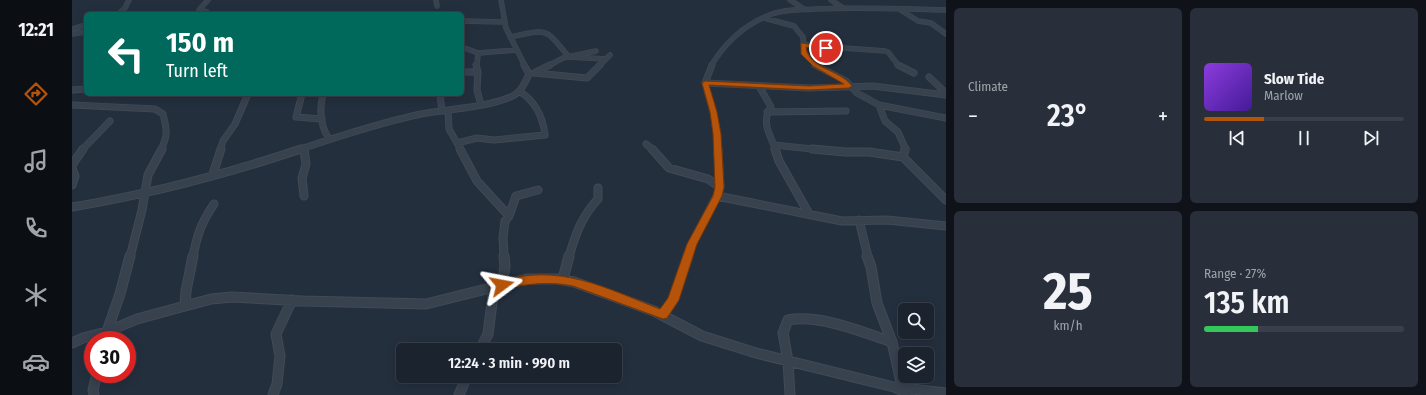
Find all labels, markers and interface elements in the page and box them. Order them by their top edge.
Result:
text: 12:21 [18,19,54,41]
text: 150 m [166,26,234,59]
icon: left [100,28,152,80]
pin [809,31,843,65]
icon: arrive [815,37,837,59]
text: Turn left [166,60,228,82]
text: Slow Tide [1264,70,1324,88]
text: Climate [968,79,1008,94]
icon: directions [22,80,50,108]
text: Marlow [1264,88,1303,103]
text: 23° [1047,98,1089,134]
text: − [968,103,978,130]
text: + [1158,103,1168,130]
icon: previous [1226,127,1248,149]
icon: pause [1293,127,1315,149]
icon: next [1360,127,1382,149]
icon: music [22,147,50,175]
icon: phone [22,214,50,242]
text: 25 [1043,260,1093,323]
position arrow [481,264,523,306]
text: Range · 27% [1204,266,1266,281]
icon: climate [22,281,50,309]
text: 135 km [1204,285,1289,321]
map controls [898,303,934,383]
button: search [898,303,934,339]
text: km/h [1054,318,1083,333]
speed limit sign: 30 [84,331,136,383]
button: layers [898,347,934,383]
icon: car [22,348,50,376]
text: 12:24 · 3 min · 990 m [448,354,570,372]

